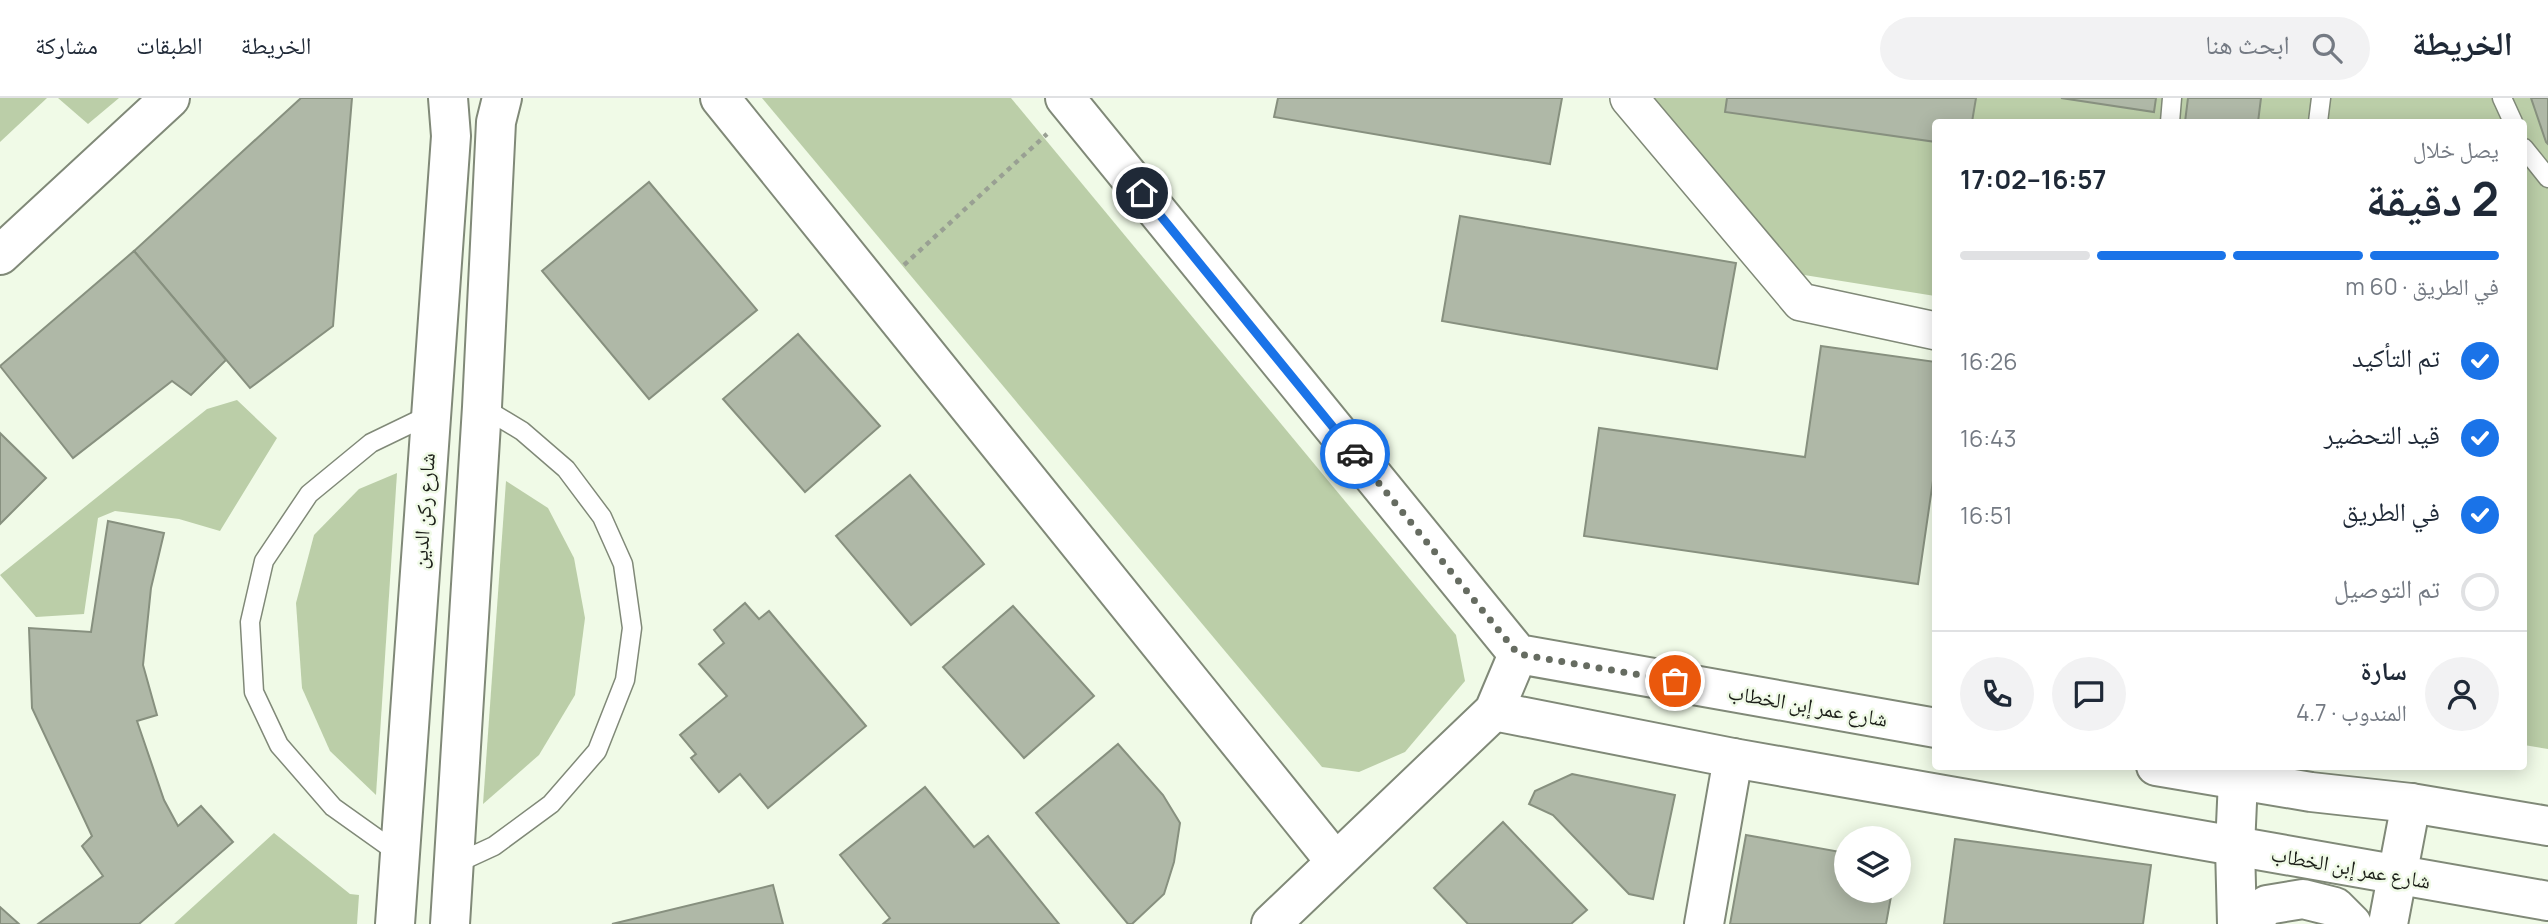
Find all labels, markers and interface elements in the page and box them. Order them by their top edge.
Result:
search box [1880,17,2370,80]
text: الخريطة [2412,20,2513,65]
text: ابحث هنا [2205,26,2290,62]
text: مشاركة [35,28,98,61]
text: الطبقات [136,28,203,61]
text: الخريطة [241,28,311,61]
icon: search [2308,29,2346,67]
text: يصل خلال [2413,133,2499,165]
text: 16:57–17:02 [1960,161,2106,197]
pin [1112,163,1172,223]
text: 2 دقيقة [2366,167,2499,230]
icon: home [1123,174,1161,212]
text: في الطريق · 60 m [2345,270,2499,302]
text: تم التأكيد [2352,339,2440,375]
icon: check [2461,342,2499,380]
text: 16:26 [1960,345,2018,377]
text: قيد التحضير [2324,416,2440,452]
courier [1320,419,1390,489]
icon: check [2461,419,2499,457]
text: 16:43 [1960,422,2016,454]
icon: car [1336,435,1374,473]
street label: شارع ركن الدين [405,452,441,570]
text: في الطريق [2342,493,2440,529]
icon: check [2461,496,2499,534]
text: 16:51 [1960,499,2012,531]
text: تم التوصيل [2334,570,2440,606]
pin [1645,651,1705,711]
text: سارة [2360,652,2407,688]
button: phone [1960,657,2034,731]
button: chat [2052,657,2126,731]
button: person [2425,657,2499,731]
icon: bag [1656,662,1694,700]
street label: شارع عمر إبن الخطاب [1726,677,1890,734]
text: المندوب · 4.7 [2296,696,2407,728]
map controls [1834,826,1911,903]
button: layers [1834,826,1911,903]
street label: شارع عمر إبن الخطاب [2269,839,2433,896]

